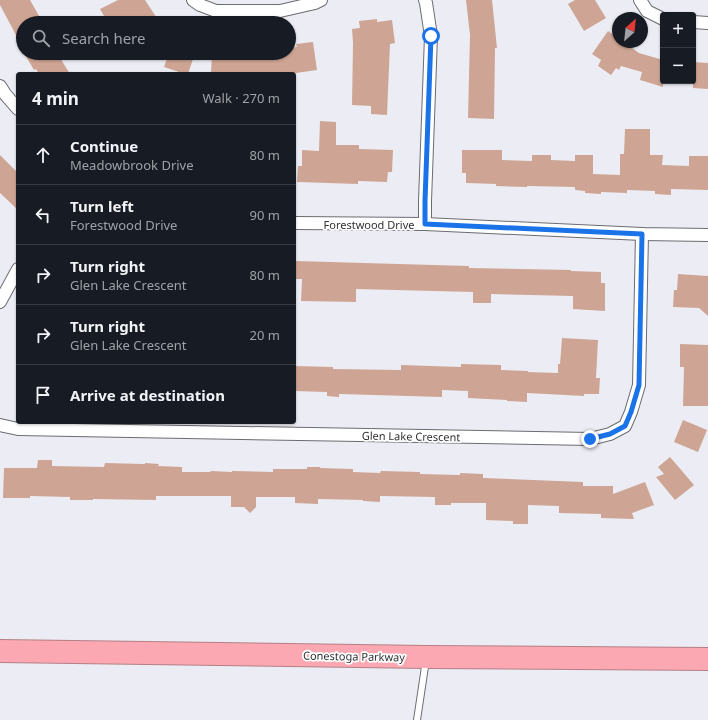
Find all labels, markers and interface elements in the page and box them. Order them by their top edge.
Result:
north arrow [612,12,648,48]
map controls [660,12,696,84]
button: + [660,12,696,48]
search box [16,16,296,60]
icon: search [30,27,52,49]
route start [422,27,440,45]
text: Search here [62,28,145,48]
button: − [660,48,696,84]
text: 4 min [32,87,79,110]
text: Walk · 270 m [202,89,280,107]
text: Continue [70,136,138,156]
icon: ahead [32,144,54,166]
text: 80 m [250,146,280,164]
text: Meadowbrook Drive [70,156,194,174]
text: Turn left [70,196,134,216]
icon: left [32,204,54,226]
text: 90 m [250,206,280,224]
text: Forestwood Drive [70,216,177,234]
street label: Forestwood Drive [324,217,414,232]
text: Turn right [70,256,145,276]
icon: right [32,264,54,286]
text: 80 m [250,266,280,284]
text: Glen Lake Crescent [70,276,187,294]
text: Turn right [70,316,145,336]
icon: right [32,324,54,346]
text: 20 m [250,326,280,344]
text: Glen Lake Crescent [70,336,187,354]
icon: arrive [32,384,54,406]
text: Arrive at destination [70,385,225,405]
street label: Glen Lake Crescent [362,428,460,444]
route end [581,430,599,448]
street label: Conestoga Parkway [303,648,405,664]

